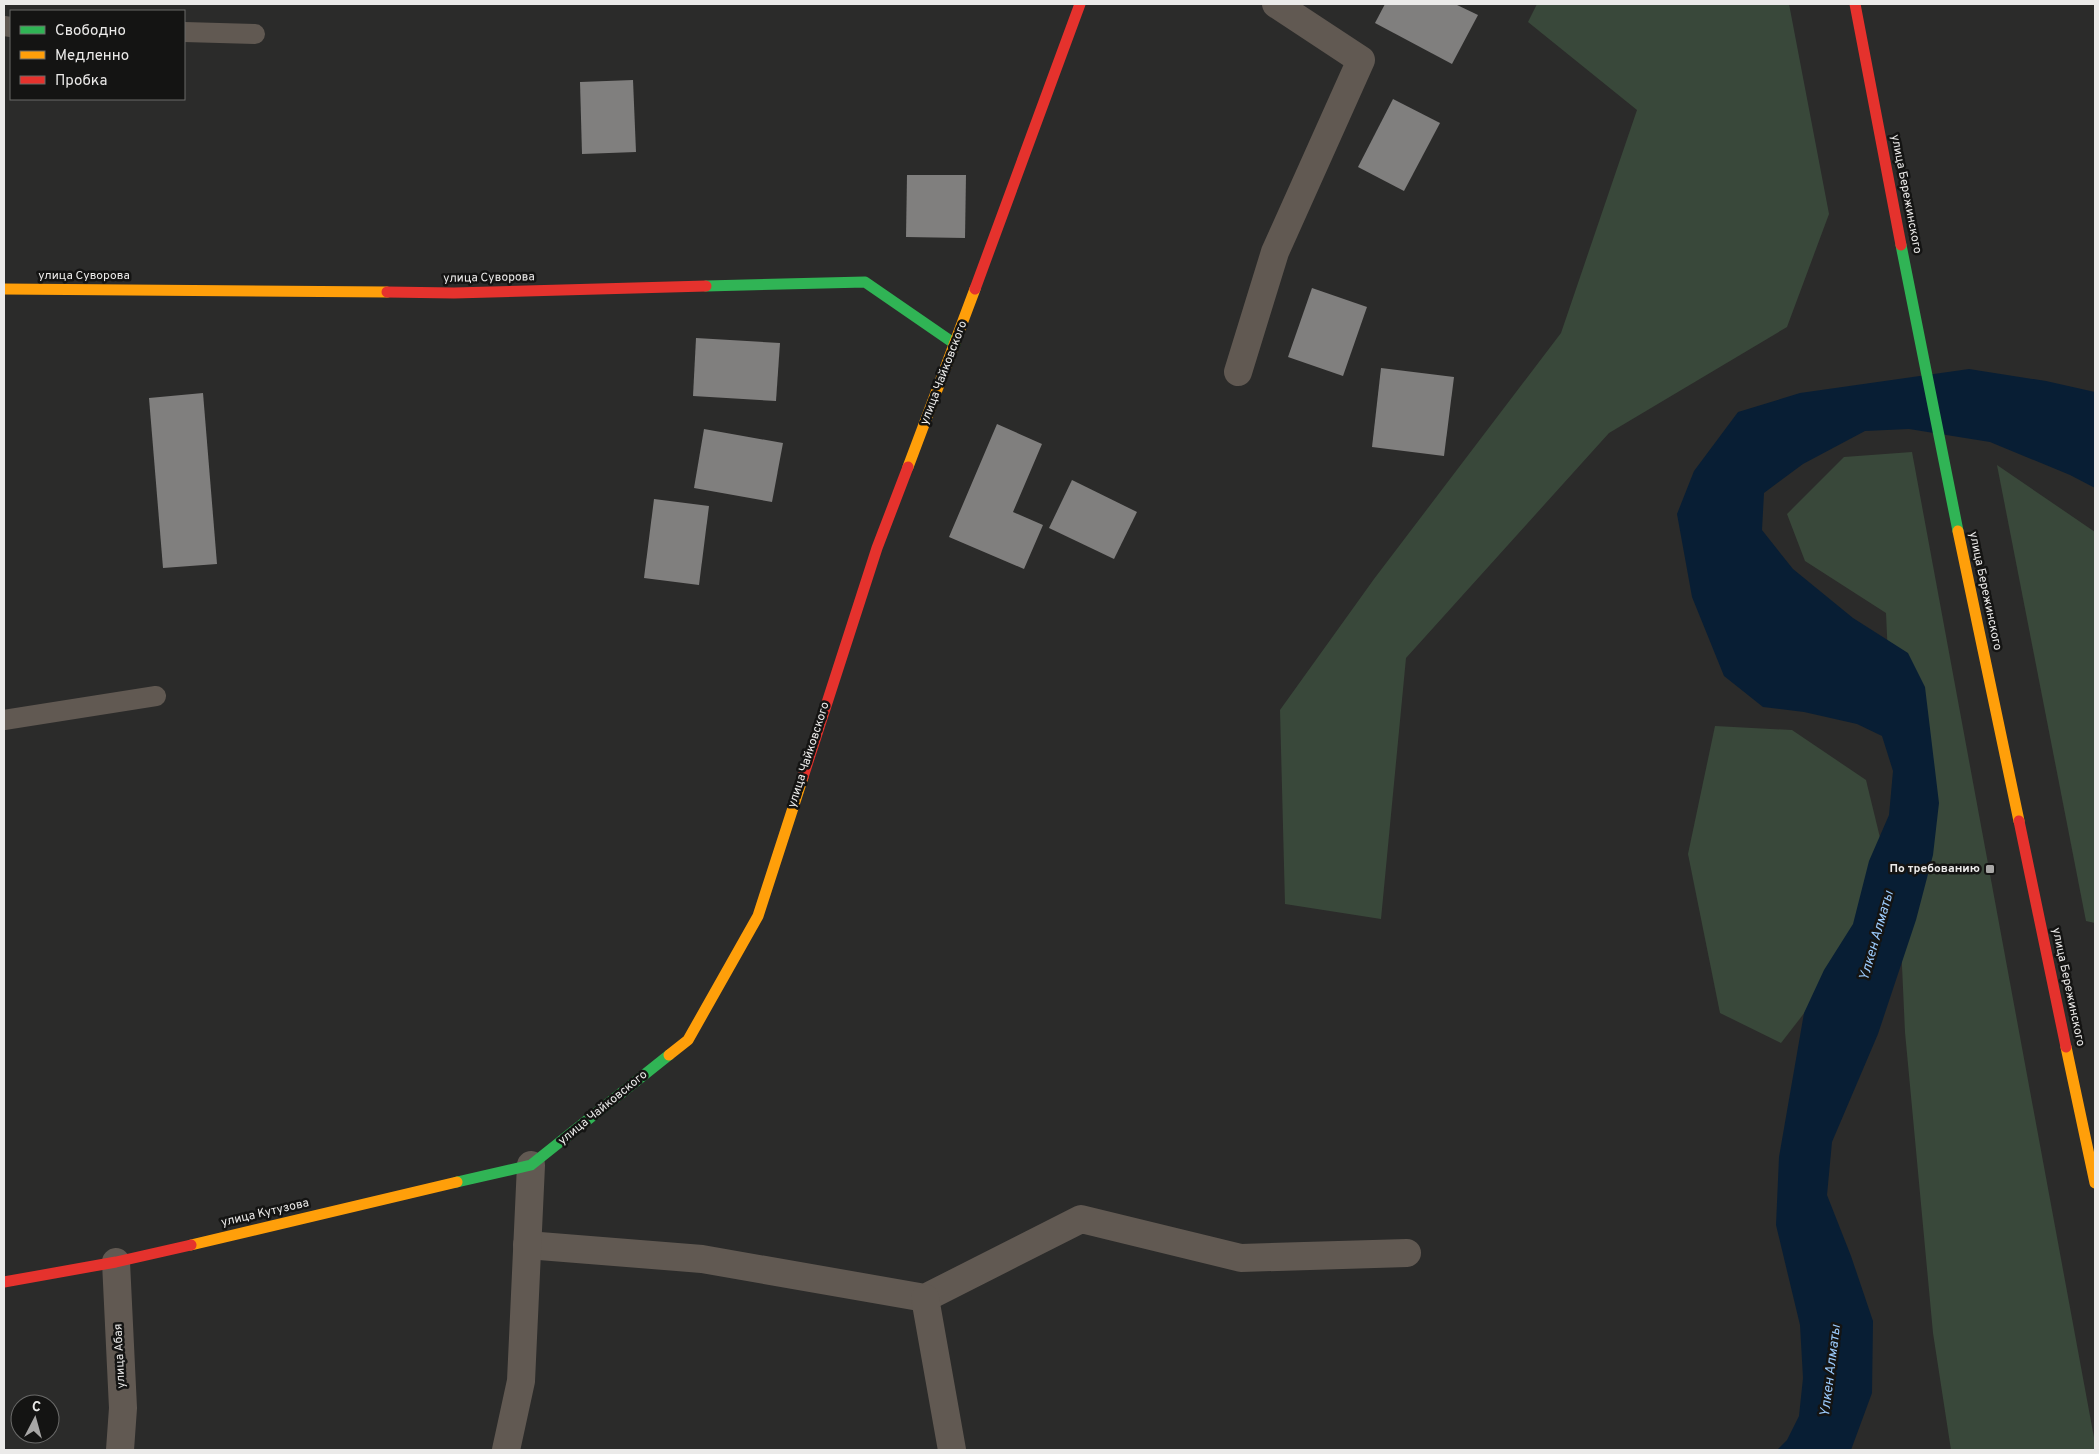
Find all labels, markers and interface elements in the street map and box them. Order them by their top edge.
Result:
legend [10,10,185,100]
text: Свободно [55,22,126,41]
text: Медленно [55,47,129,66]
text: Пробка [55,72,107,91]
street label: улица Бережинского [1887,133,1925,255]
street label: улица Суворова [38,268,130,284]
street label: улица Суворова [443,269,535,287]
street label: улица Чайковского [917,318,971,427]
street label: улица Бережинского [1965,530,2005,652]
street label: улица Чайковского [784,700,834,810]
place label: По требованию [1889,861,1980,877]
marker: По требованию [1984,863,1996,875]
water label: Үлкен Алматы [1856,889,1898,983]
street label: улица Бережинского [2048,926,2088,1048]
street label: улица Чайковского [555,1067,651,1149]
street label: улица Кутузова [219,1195,311,1231]
street label: улица Абая [110,1323,130,1389]
water label: Үлкен Алматы [1817,1324,1845,1418]
north arrow [10,1394,60,1444]
text: С [31,1399,42,1416]

